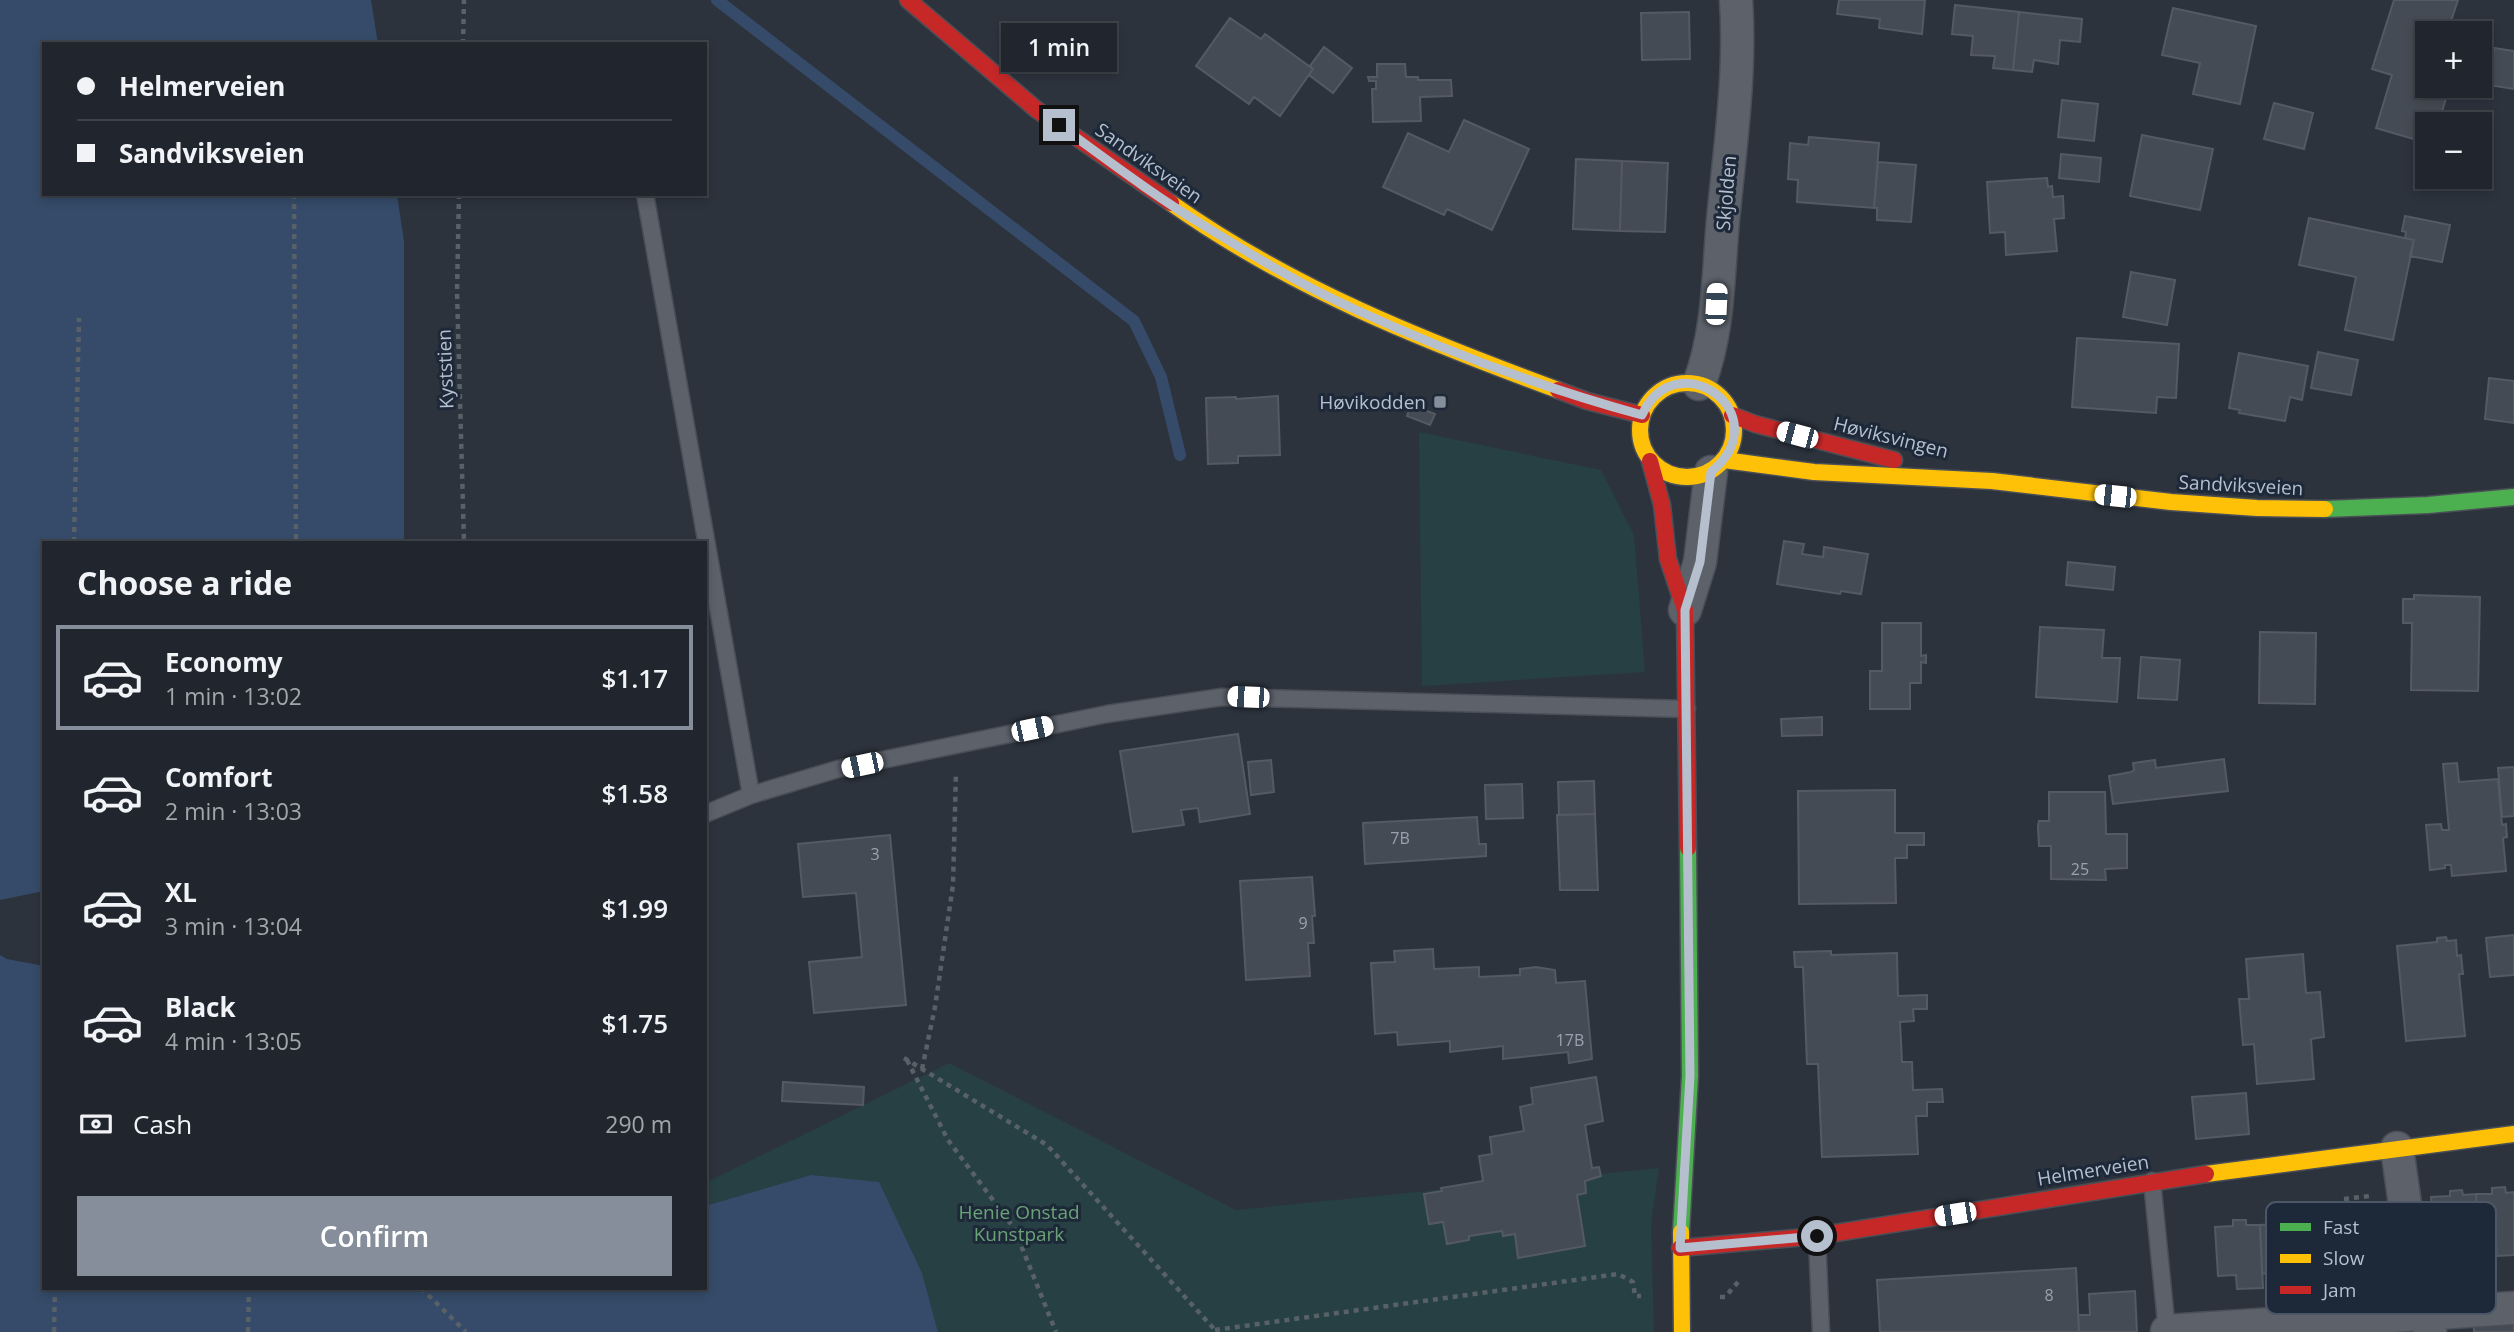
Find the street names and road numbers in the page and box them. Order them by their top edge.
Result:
street label: Sandviksveien [1090,117,1208,209]
street label: Skjolden [1710,154,1742,232]
street label: Kyststien [431,329,459,409]
street label: Høviksvingen [1831,410,1951,464]
street label: Sandviksveien [2178,469,2304,501]
street label: Helmerveien [2035,1148,2151,1192]

